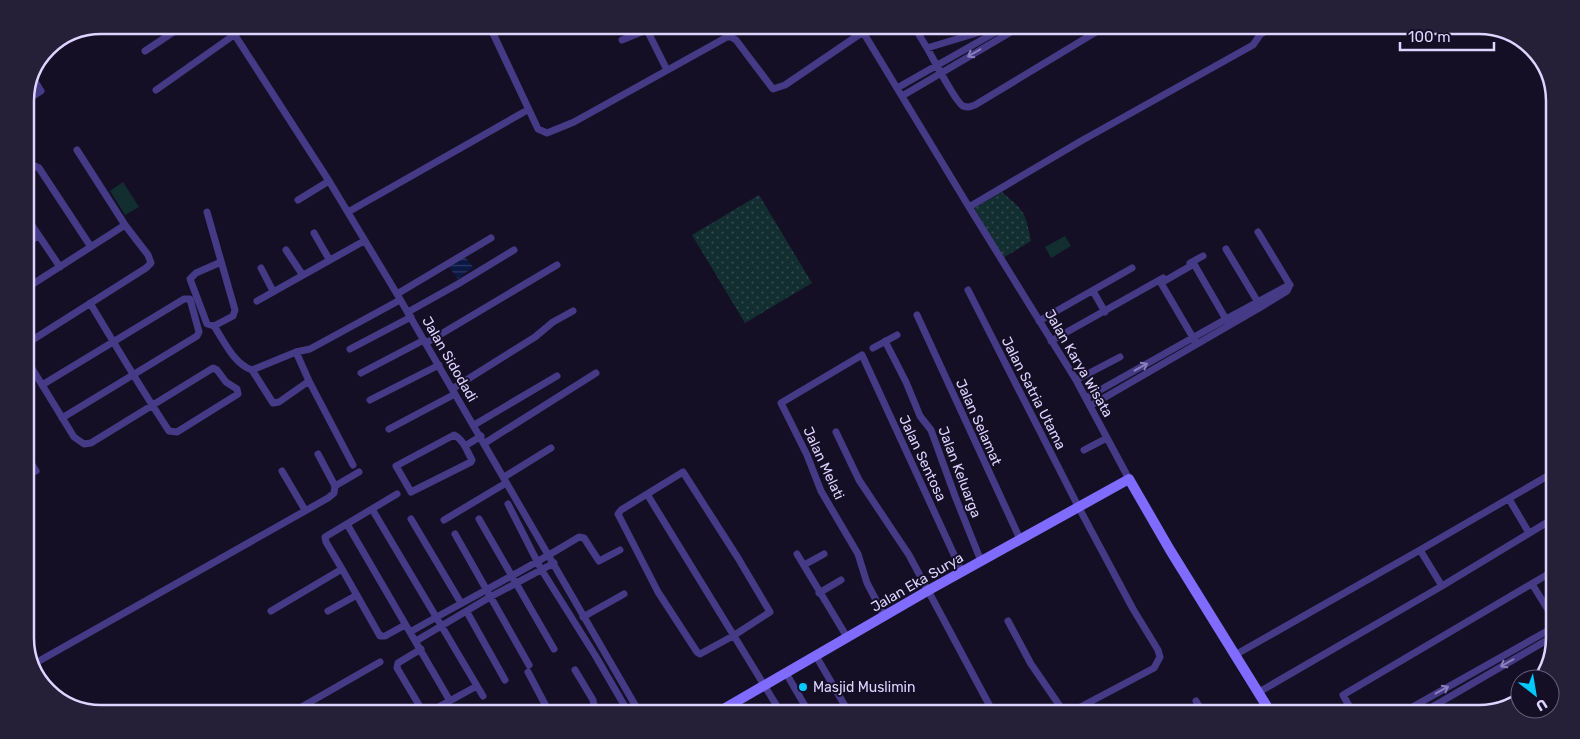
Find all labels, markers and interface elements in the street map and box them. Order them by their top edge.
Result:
scale bar [1400,20,1494,52]
text: 100 m [1408,28,1450,46]
one-way arrow [967,49,982,58]
street label: Jalan Karya Wisata [1041,306,1116,420]
street label: Jalan Sidodadi [418,313,481,405]
street label: Jalan Satria Utama [998,334,1069,453]
one-way arrow [1133,361,1147,371]
street label: Jalan Selamat [952,376,1005,469]
street label: Jalan Sentosa [895,413,950,504]
street label: Jalan Melati [799,424,848,502]
street label: Jalan Keluarga [934,424,985,520]
street label: Jalan Eka Surya [868,549,967,616]
one-way arrow [1501,659,1515,669]
north arrow [1510,669,1560,719]
place label: Masjid Muslimin [813,679,915,696]
marker: Masjid Muslimin [797,681,809,693]
one-way arrow [1435,685,1450,695]
text: U [1533,695,1550,715]

